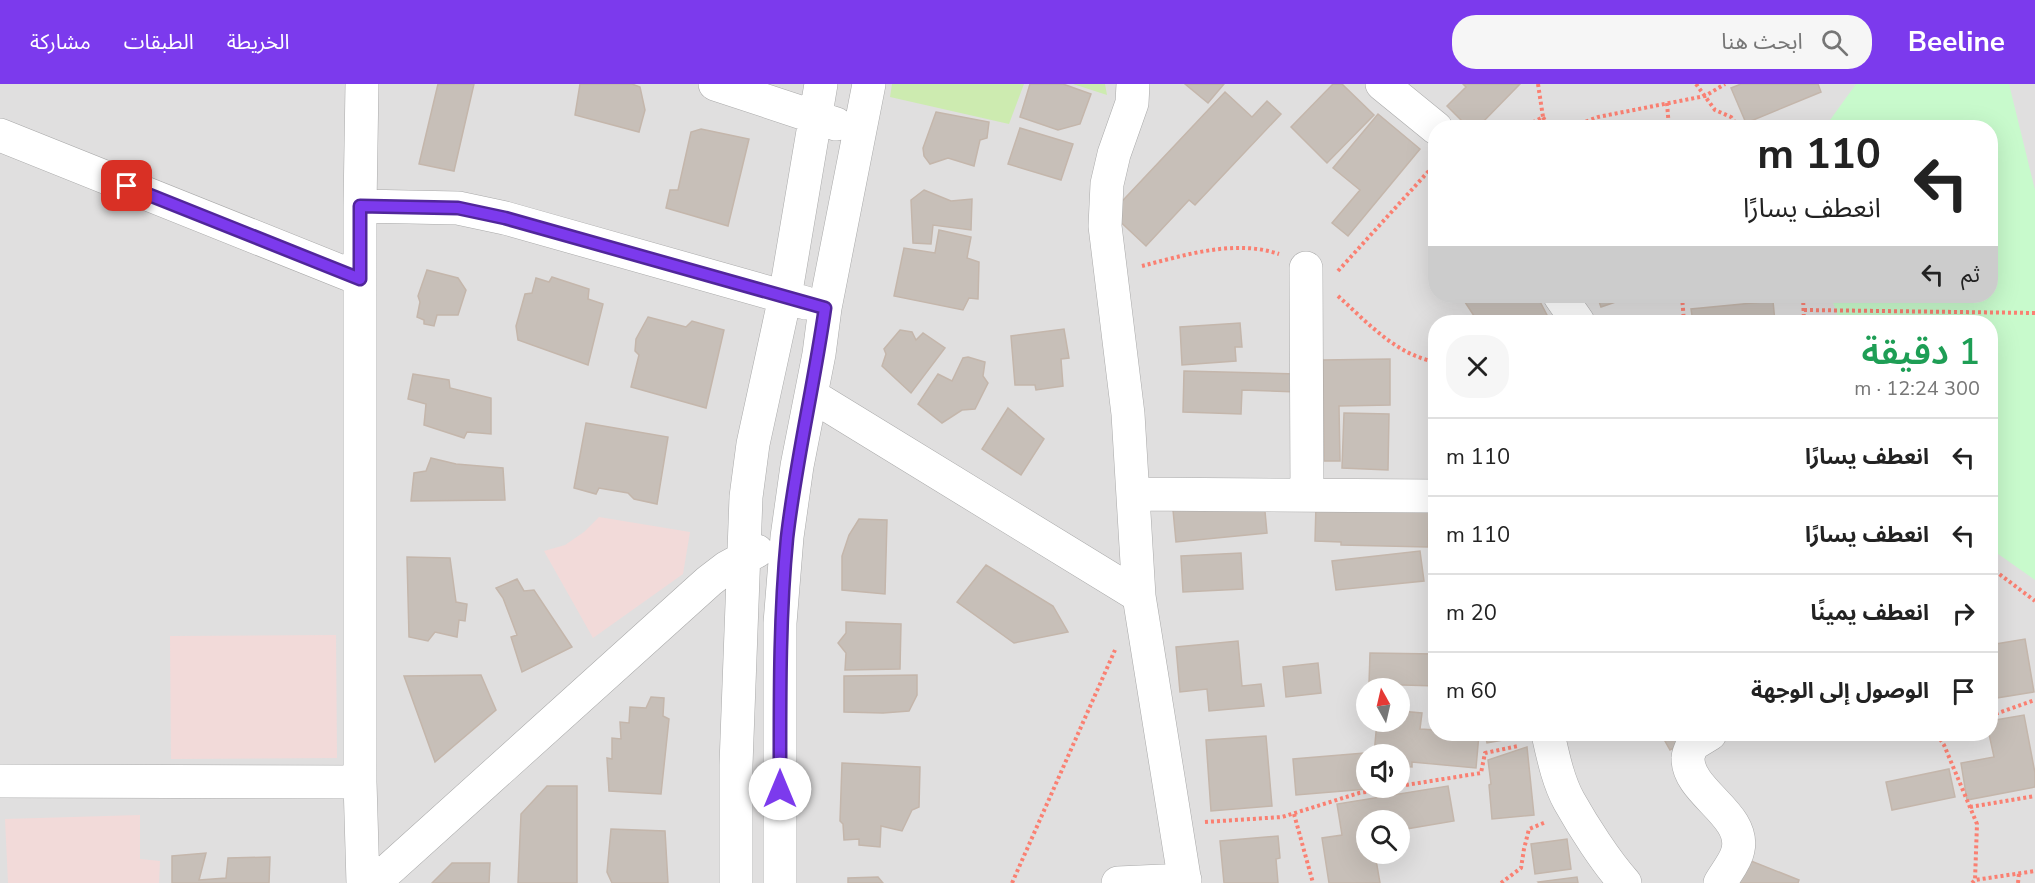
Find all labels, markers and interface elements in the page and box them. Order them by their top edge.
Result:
search box [1452,15,1872,69]
text: Beeline [1908,23,2005,61]
icon: search [1818,26,1851,59]
text: ابحث هنا [1721,27,1803,57]
text: مشاركة [30,28,91,56]
text: الطبقات [124,28,194,56]
text: الخريطة [227,28,290,56]
text: 110 m [1757,126,1881,183]
icon: left [1902,144,1980,222]
pin [101,160,152,211]
icon: arrive [110,169,143,202]
text: انعطف يسارًا [1743,190,1881,227]
icon: left [1916,258,1949,291]
text: ثم [1961,260,1980,290]
text: 1 دقيقة [1862,328,1980,377]
button: close [1446,335,1509,398]
text: 300 m · 12:24 [1854,375,1980,402]
icon: left [1947,441,1980,474]
text: 110 m [1446,442,1510,472]
text: انعطف يسارًا [1805,442,1929,472]
icon: left [1947,519,1980,552]
text: 110 m [1446,520,1510,550]
text: انعطف يسارًا [1805,520,1929,550]
icon: right [1947,597,1980,630]
text: 20 m [1446,598,1497,628]
text: انعطف يمينًا [1811,598,1929,628]
icon: arrive [1947,675,1980,708]
text: 60 m [1446,676,1497,706]
text: الوصول إلى الوجهة [1751,676,1929,706]
north arrow [1356,678,1410,732]
map controls [1356,678,1410,864]
button: sound [1356,744,1410,798]
position arrow [748,757,812,821]
button: search [1356,810,1410,864]

